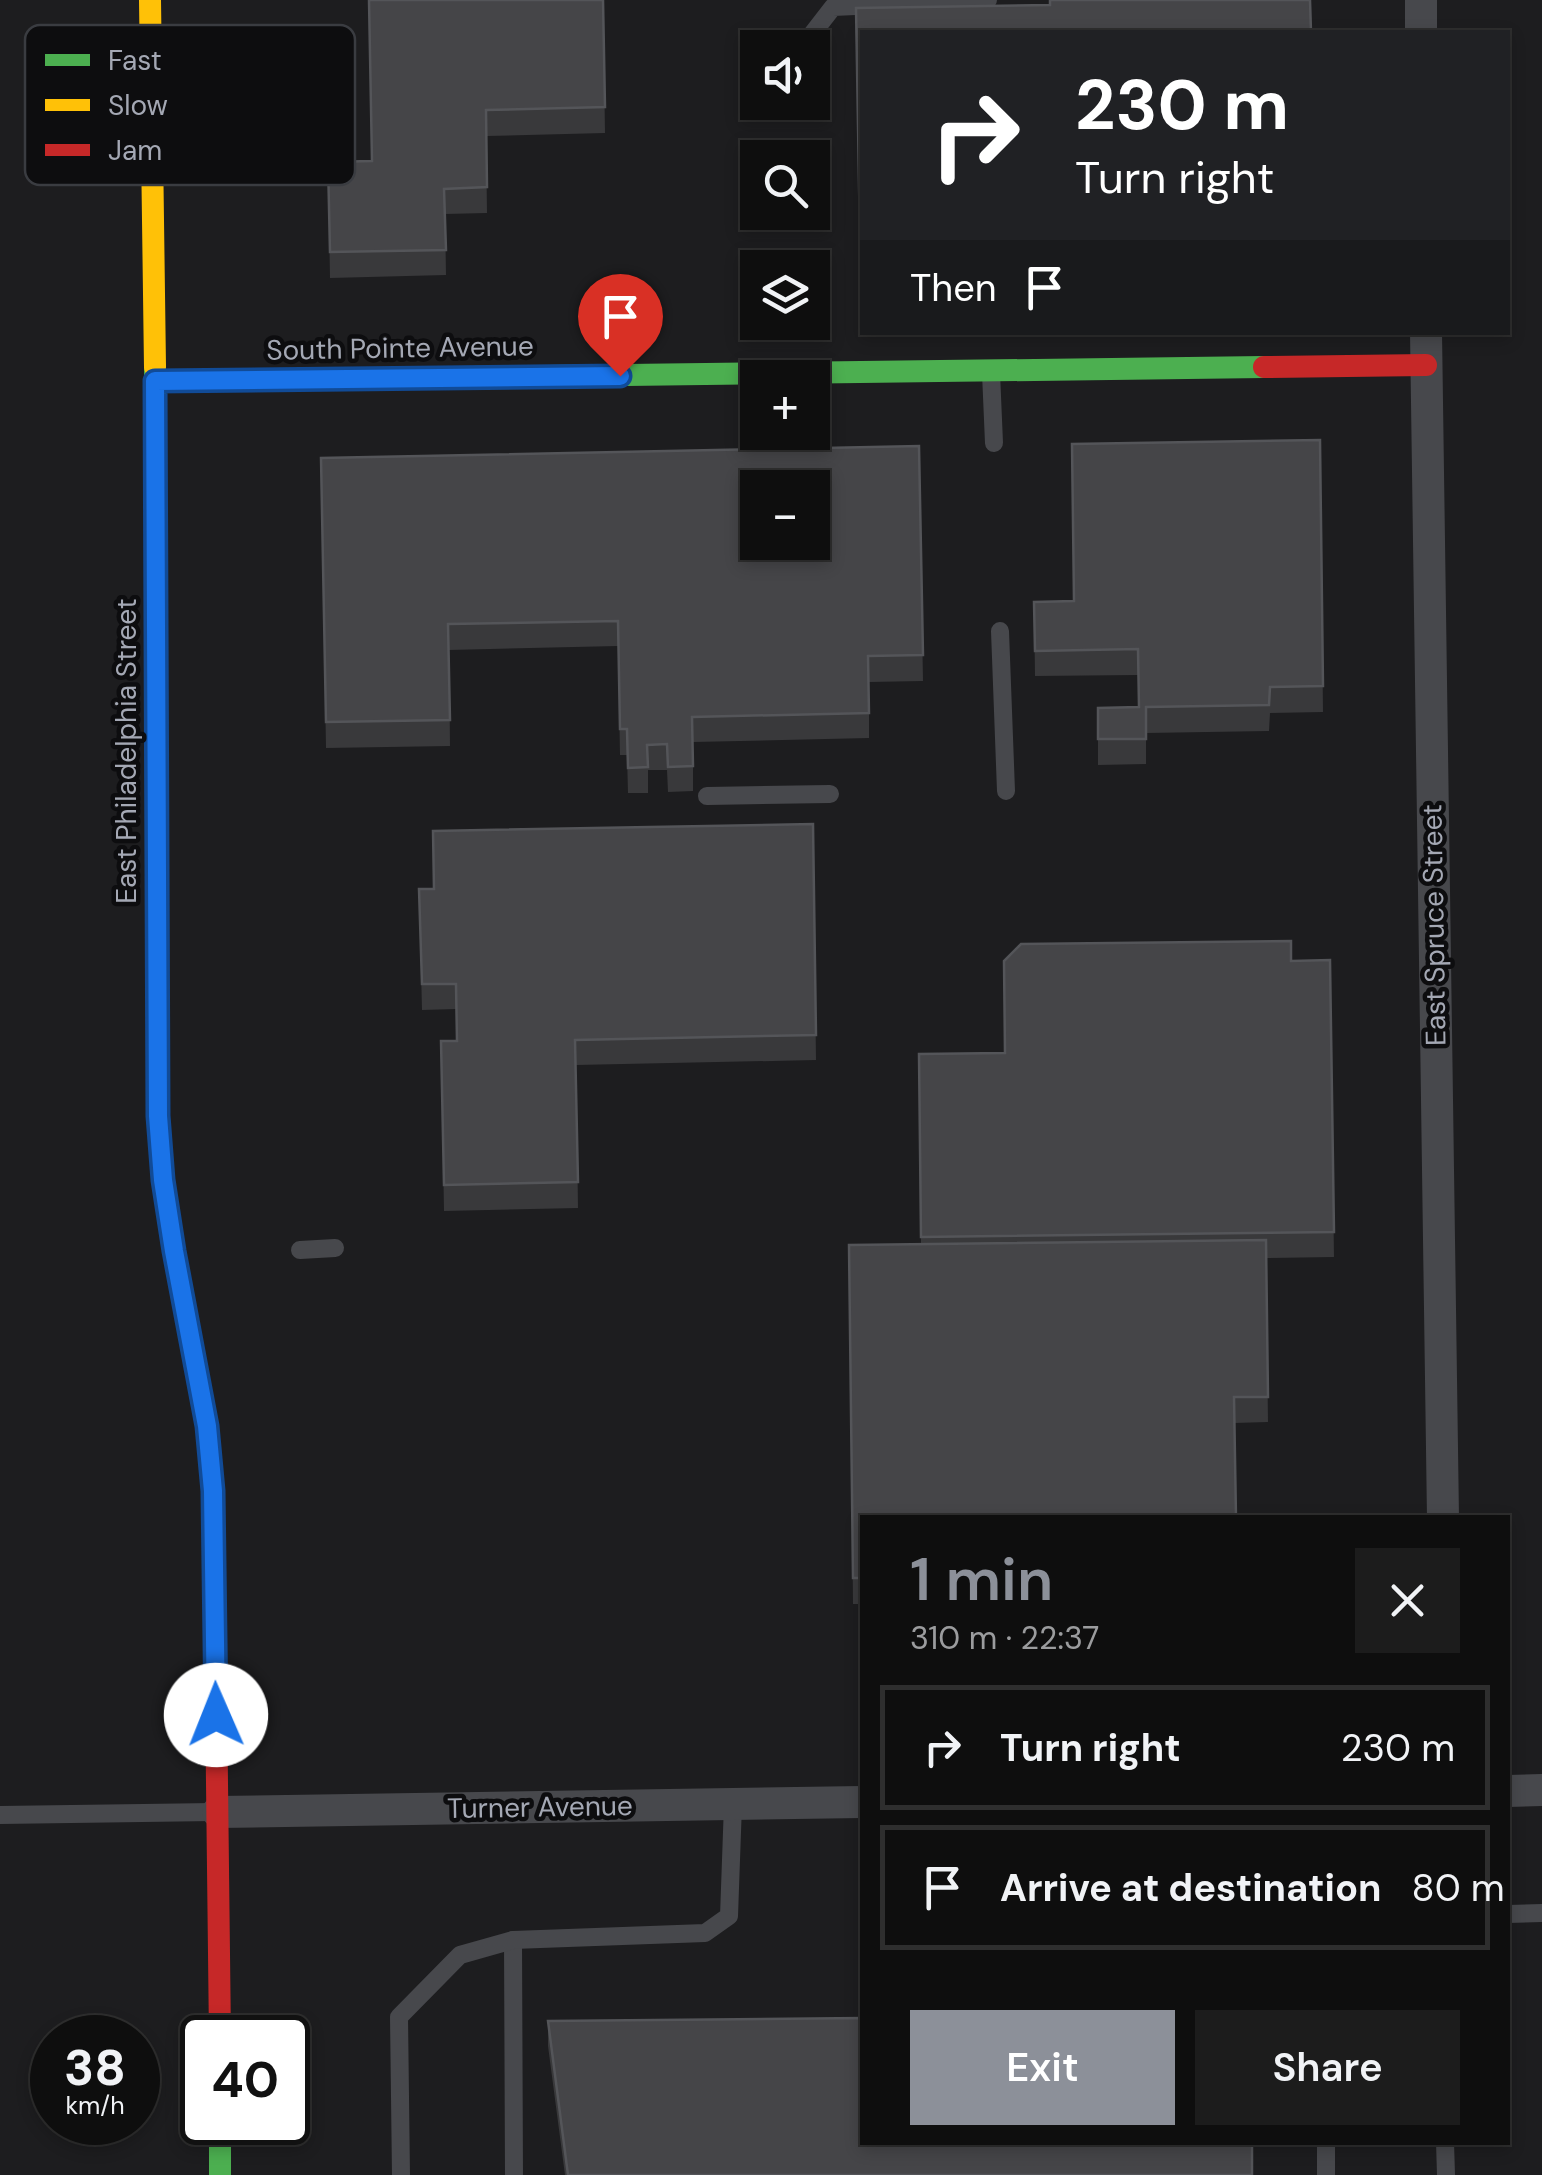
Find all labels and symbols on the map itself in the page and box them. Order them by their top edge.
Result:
legend [25,25,355,185]
text: Fast [108,42,162,79]
text: Slow [108,87,168,124]
text: Jam [108,132,162,169]
pin [578,274,663,377]
street label: South Pointe Avenue [266,327,534,369]
street label: East Philadelphia Street [108,598,145,904]
street label: East Spruce Street [1413,804,1455,1046]
position arrow [164,1663,268,1767]
street label: Turner Avenue [447,1787,633,1827]
speed limit sign: 40 [180,2015,310,2145]

